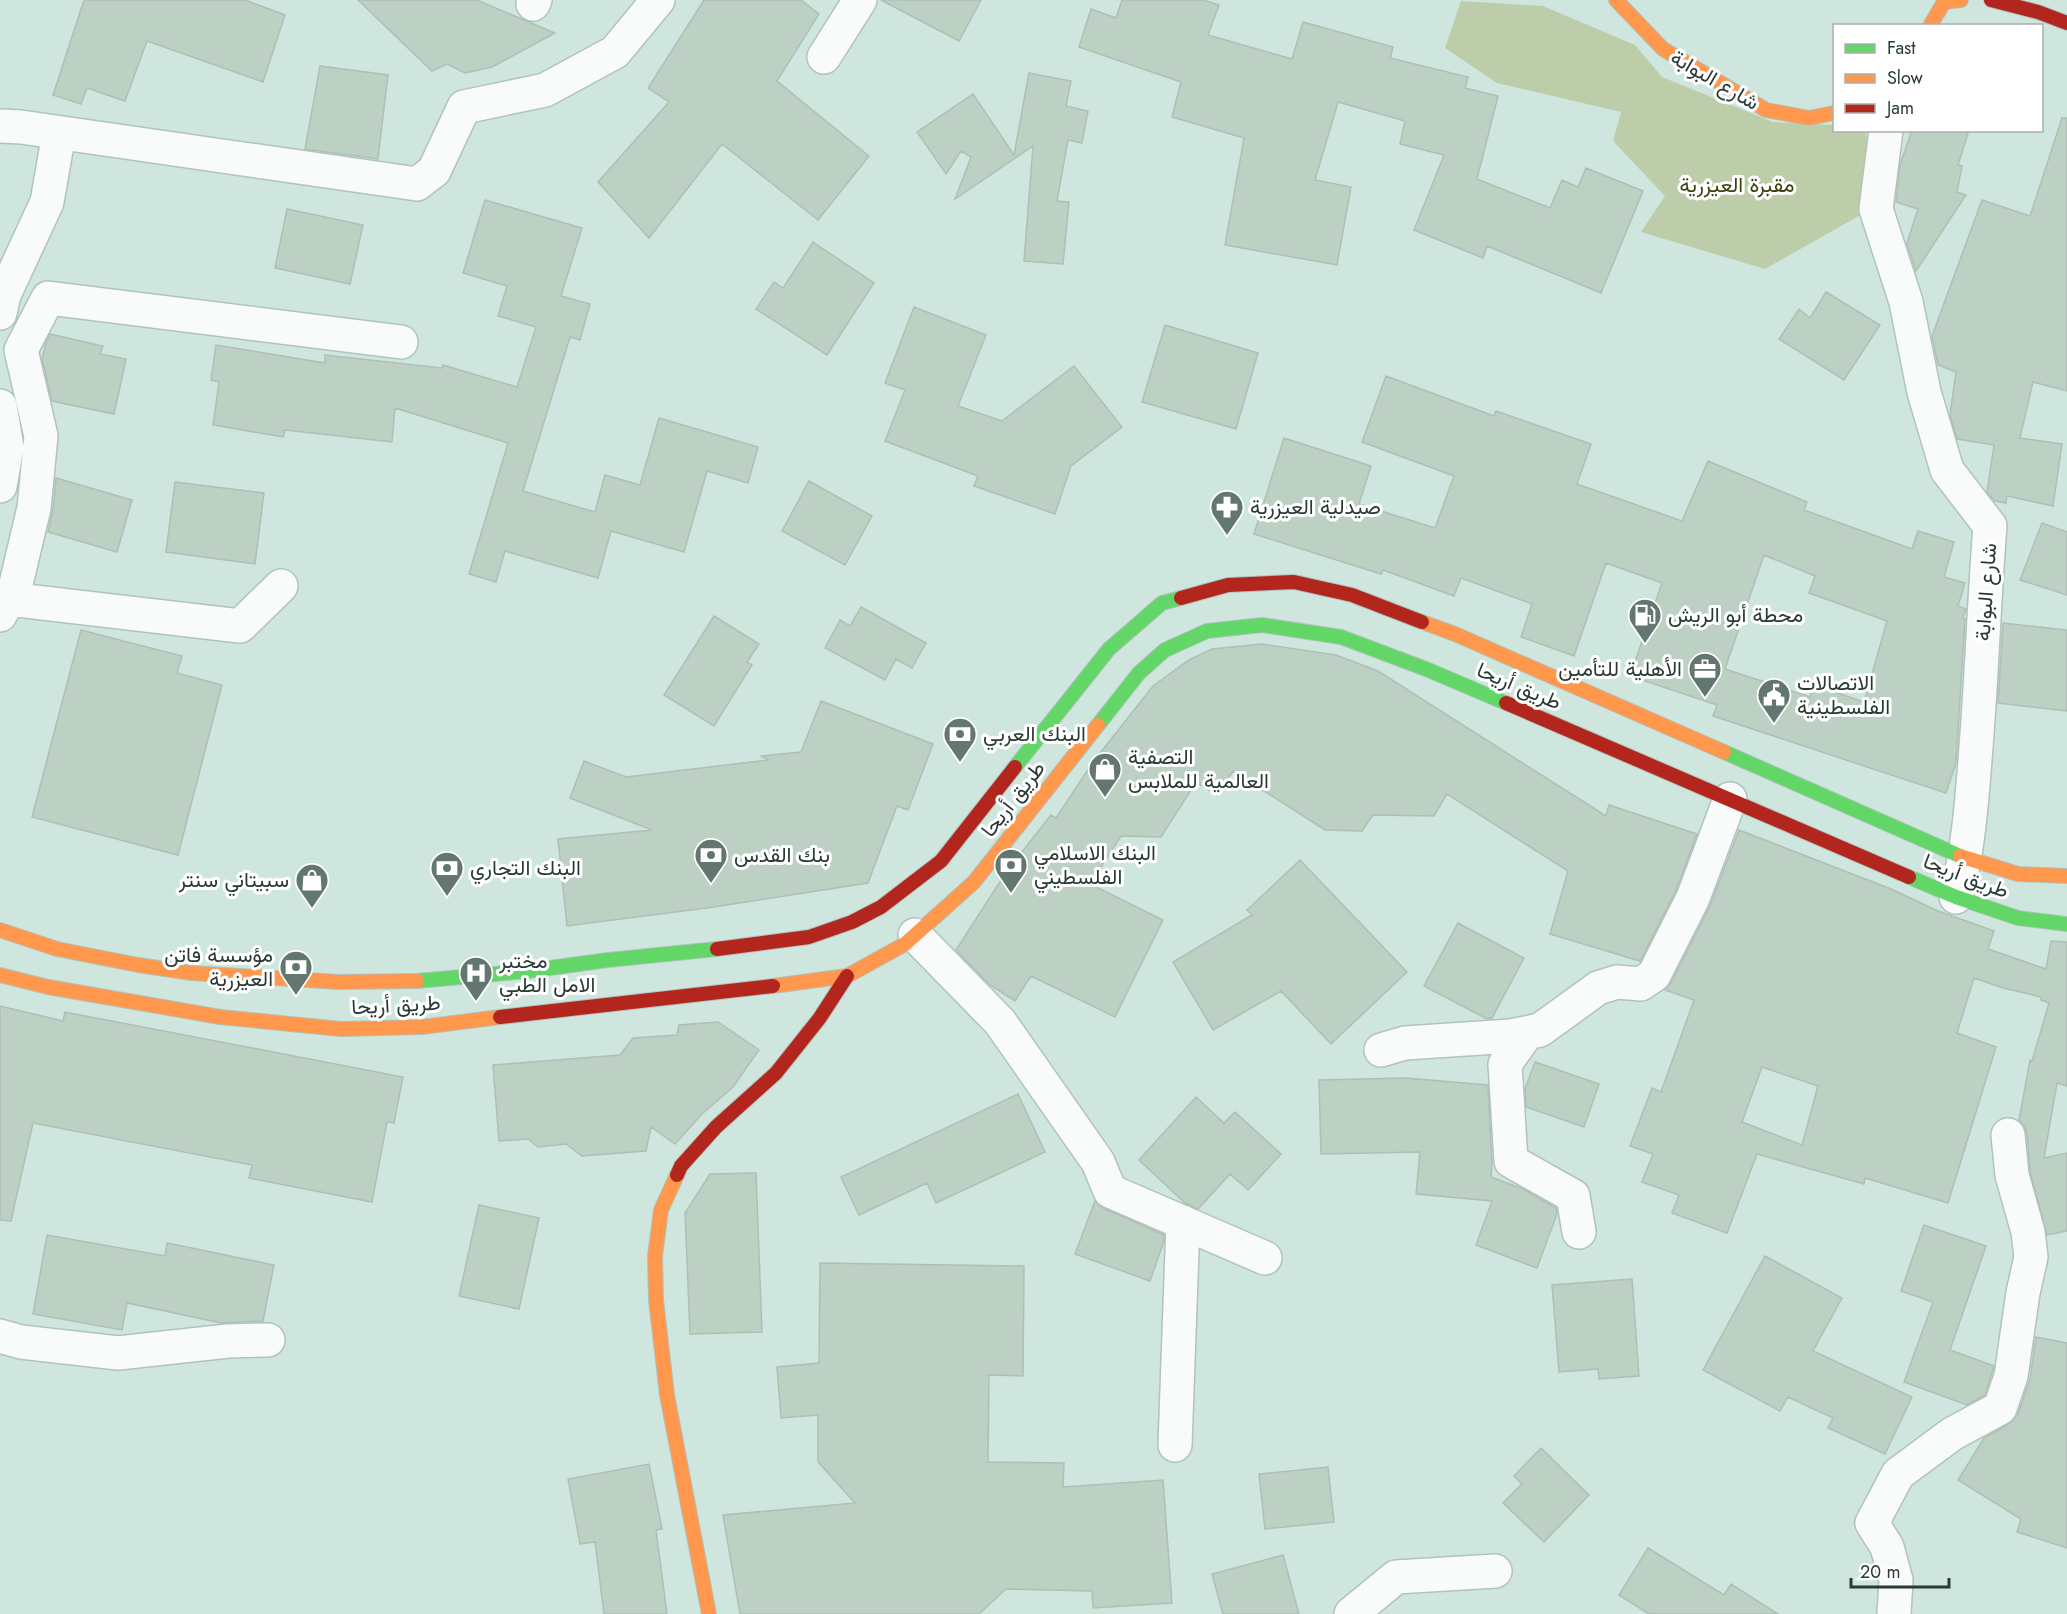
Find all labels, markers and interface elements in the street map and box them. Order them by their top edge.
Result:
legend [1833,24,2043,132]
text: Fast [1887,35,1916,61]
street label: شارع البوابة [1665,42,1765,118]
text: Slow [1887,65,1924,91]
text: Jam [1885,95,1914,121]
park label: مقبرة العيزرية [1679,170,1795,200]
pharmacy icon: صيدلية العيزرية [1209,489,1245,536]
place label: صيدلية العيزرية [1250,492,1381,522]
street label: شارع البوابة [1968,542,2004,642]
fuel station icon: محطة أبو الريش [1627,597,1663,644]
place label: محطة أبو الريش [1668,600,1803,630]
office icon: الأهلية للتأمين [1687,651,1723,698]
place label: الأهلية للتأمين [1558,654,1682,684]
street label: طريق أريحا [1472,655,1566,717]
place label: الاتصالات الفلسطينية [1797,668,1890,722]
public building icon: الاتصالات الفلسطينية [1756,677,1792,724]
bank icon: البنك العربي [942,716,978,763]
place label: البنك العربي [983,719,1086,751]
place label: التصفية العالمية للملابس [1128,742,1269,796]
shop icon: التصفية العالمية للملابس [1087,751,1123,798]
street label: طريق أريحا [974,755,1052,843]
bank icon: بنك القدس [693,837,729,884]
place label: البنك الاسلامي الفلسطيني [1034,838,1156,894]
place label: بنك القدس [734,840,830,870]
street label: طريق أريحا [1919,846,2013,906]
bank icon: البنك الاسلامي الفلسطيني [993,847,1029,894]
bank icon: البنك التجاري [429,850,465,897]
place label: البنك التجاري [470,853,581,885]
shop icon: سبيتاني سنتر [294,862,330,909]
place label: سبيتاني سنتر [178,865,289,897]
place label: مؤسسة فاتن العيزرية [164,940,273,994]
place label: مختبر الامل الطبي [498,946,595,1002]
bank icon: مؤسسة فاتن العيزرية [278,949,314,996]
hospital icon: مختبر الامل الطبي [458,955,494,1002]
street label: طريق أريحا [351,988,441,1022]
scale bar [1851,1551,1948,1589]
text: 20 m [1860,1559,1900,1585]

